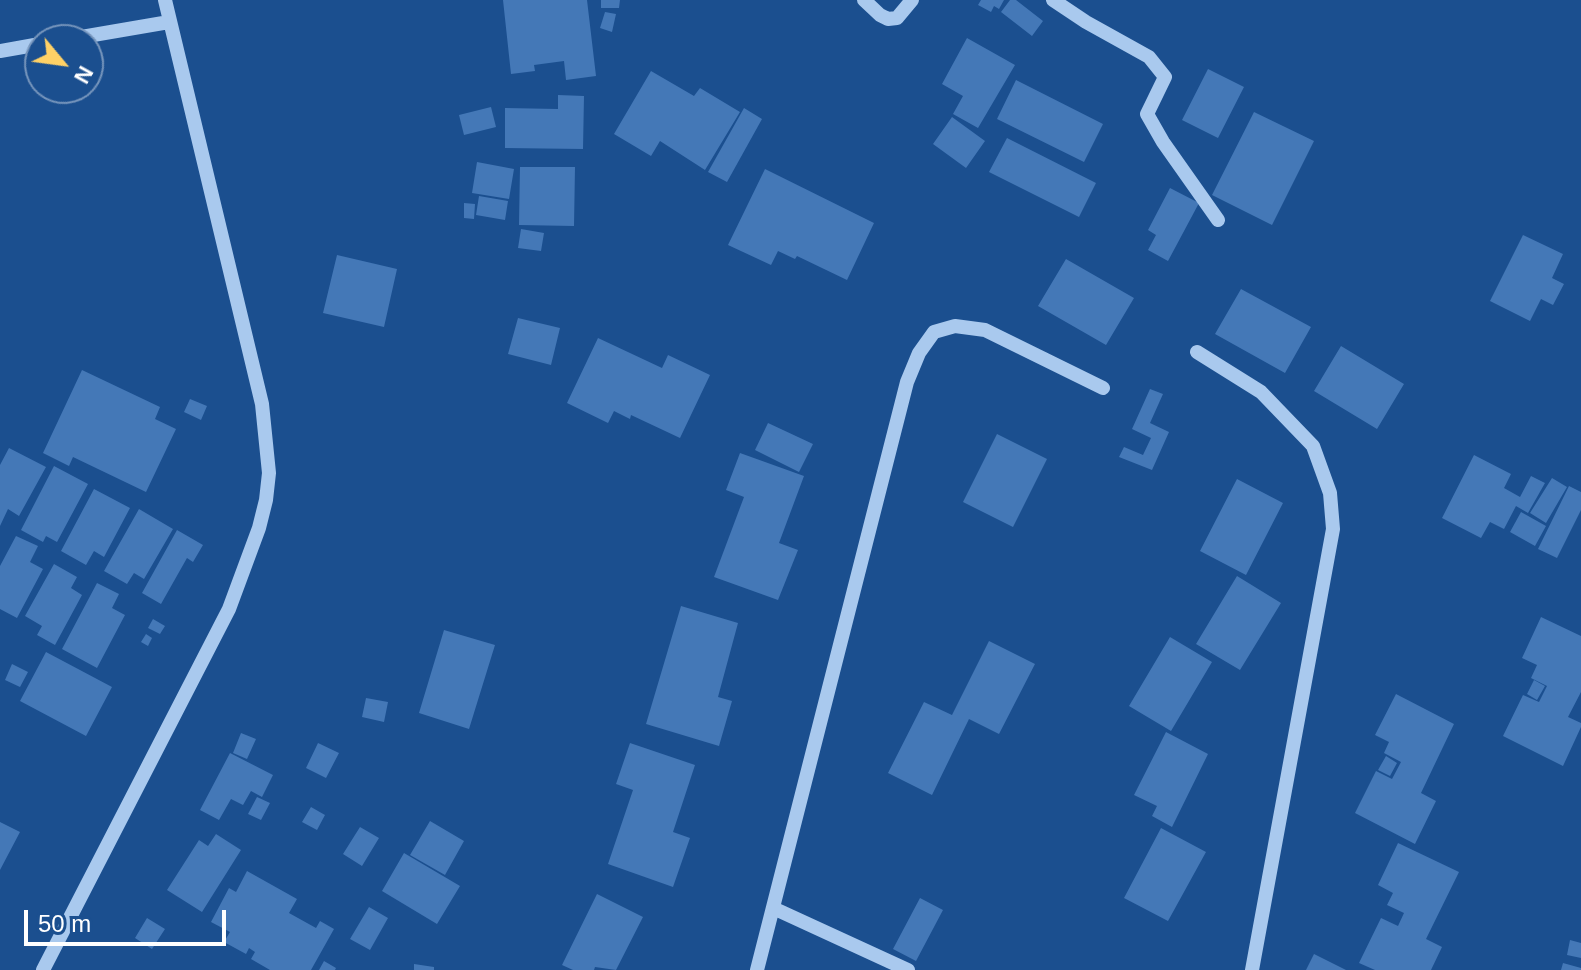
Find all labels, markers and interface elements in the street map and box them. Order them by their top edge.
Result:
north arrow [24,24,104,104]
text: N [69,62,98,88]
scale bar [28,894,230,944]
text: 50 m [38,910,91,937]

